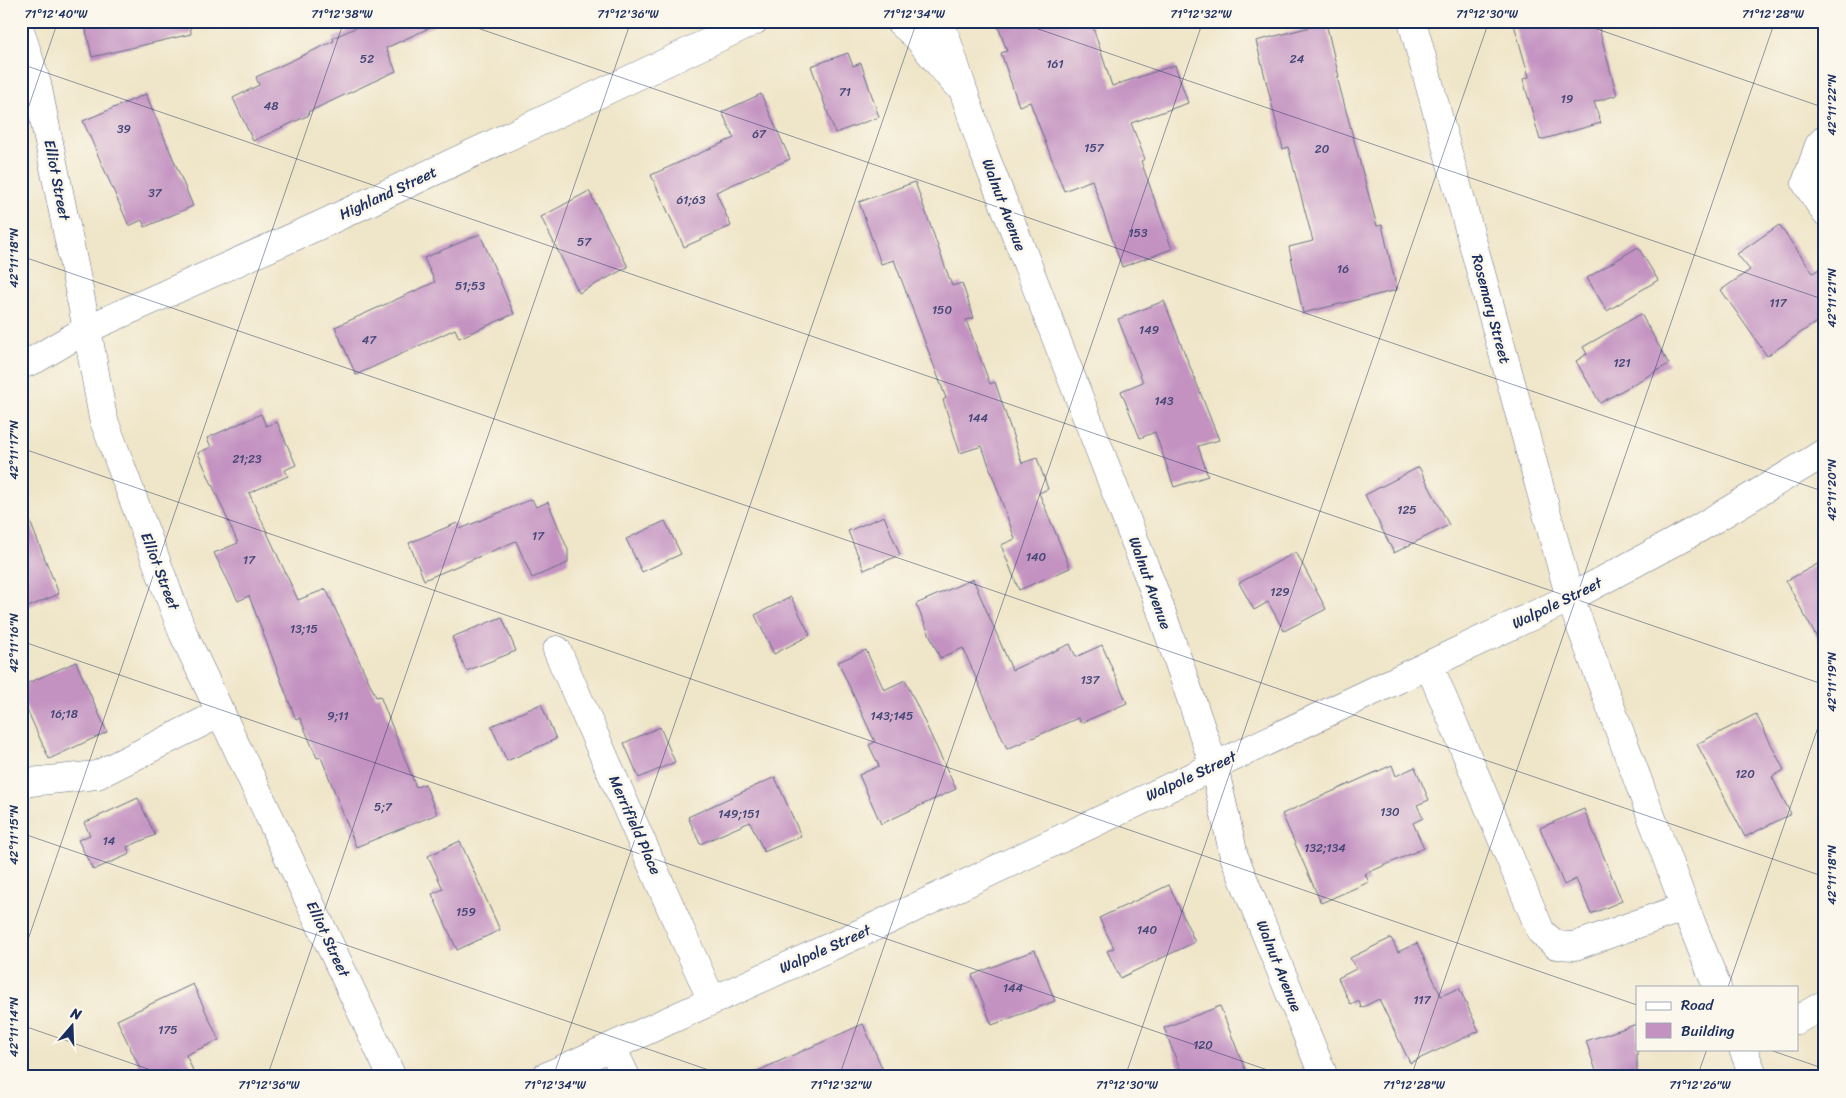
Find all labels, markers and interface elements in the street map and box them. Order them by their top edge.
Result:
text: 71°12'40"W [25,3,88,25]
text: 71°12'38"W [311,3,374,25]
text: 71°12'36"W [597,3,659,25]
text: 71°12'34"W [883,3,946,25]
text: 71°12'32"W [1170,3,1232,25]
text: 71°12'30"W [1456,3,1519,25]
text: 71°12'28"W [1742,3,1805,25]
house number: 52 [360,48,374,70]
house number: 24 [1290,48,1305,70]
house number: 161 [1046,53,1064,75]
text: 42°11'22"N [1821,74,1843,136]
house number: 71 [839,81,851,103]
house number: 19 [1561,88,1573,110]
house number: 48 [264,95,278,117]
house number: 39 [117,118,131,140]
house number: 67 [752,123,767,145]
street label: Elliot Street [36,137,78,224]
house number: 157 [1084,137,1105,159]
house number: 20 [1315,138,1330,160]
street label: Walnut Avenue [974,155,1034,255]
street label: Highland Street [335,159,442,227]
house number: 37 [148,182,163,204]
house number: 61;63 [677,189,706,211]
house number: 153 [1128,222,1148,244]
text: 42°11'18"N [3,227,25,288]
house number: 57 [577,231,592,253]
street label: Rosemary Street [1464,251,1518,367]
house number: 16 [1337,258,1349,280]
text: 42°11'21"N [1821,267,1843,328]
house number: 51;53 [455,275,485,297]
house number: 117 [1769,292,1788,314]
house number: 150 [932,299,952,321]
house number: 149 [1139,319,1159,341]
house number: 47 [362,329,377,351]
house number: 121 [1613,352,1631,374]
house number: 143 [1154,390,1174,412]
house number: 144 [968,407,989,429]
text: 42°11'17"N [3,420,25,480]
house number: 21;23 [232,448,262,470]
text: 42°11'20"N [1821,458,1843,521]
house number: 125 [1397,499,1417,521]
house number: 17 [532,525,545,547]
street label: Elliot Street [133,528,187,615]
street label: Walnut Avenue [1121,533,1179,633]
house number: 140 [1026,546,1047,568]
house number: 17 [243,549,256,571]
street label: Walpole Street [1507,569,1608,636]
house number: 129 [1270,581,1290,603]
text: 42°11'16"N [3,613,25,673]
house number: 13;15 [290,618,318,640]
text: 42°11'19"N [1821,651,1843,712]
house number: 137 [1081,669,1100,691]
house number: 16;18 [50,703,78,725]
house number: 9;11 [327,705,349,727]
house number: 143;145 [871,705,913,727]
street label: Walpole Street [1141,743,1242,808]
house number: 120 [1735,763,1755,785]
street label: Merrifield Place [601,771,669,879]
house number: 5;7 [374,796,393,818]
house number: 130 [1380,801,1400,823]
house number: 149;151 [718,803,760,825]
text: 42°11'15"N [3,804,25,865]
house number: 14 [103,830,116,852]
house number: 132;134 [1304,837,1346,859]
text: 42°11'18"N [1821,844,1843,905]
street label: Elliot Street [299,896,357,982]
house number: 159 [456,901,476,923]
street label: Walnut Avenue [1249,916,1309,1016]
street label: Walpole Street [775,917,876,981]
house number: 140 [1137,919,1158,941]
house number: 144 [1003,977,1024,999]
legend [1636,986,1798,1050]
house number: 117 [1413,989,1432,1011]
text: Road [1681,992,1714,1018]
text: 42°11'14"N [3,996,25,1057]
north arrow [48,1000,98,1050]
text: N [66,1000,85,1028]
text: Building [1681,1018,1735,1044]
house number: 175 [158,1019,178,1041]
house number: 120 [1193,1034,1213,1056]
text: 71°12'36"W [238,1074,300,1096]
text: 71°12'34"W [524,1074,587,1096]
text: 71°12'32"W [810,1074,872,1096]
text: 71°12'30"W [1096,1074,1159,1096]
text: 71°12'28"W [1383,1074,1446,1096]
text: 71°12'26"W [1669,1074,1732,1096]

